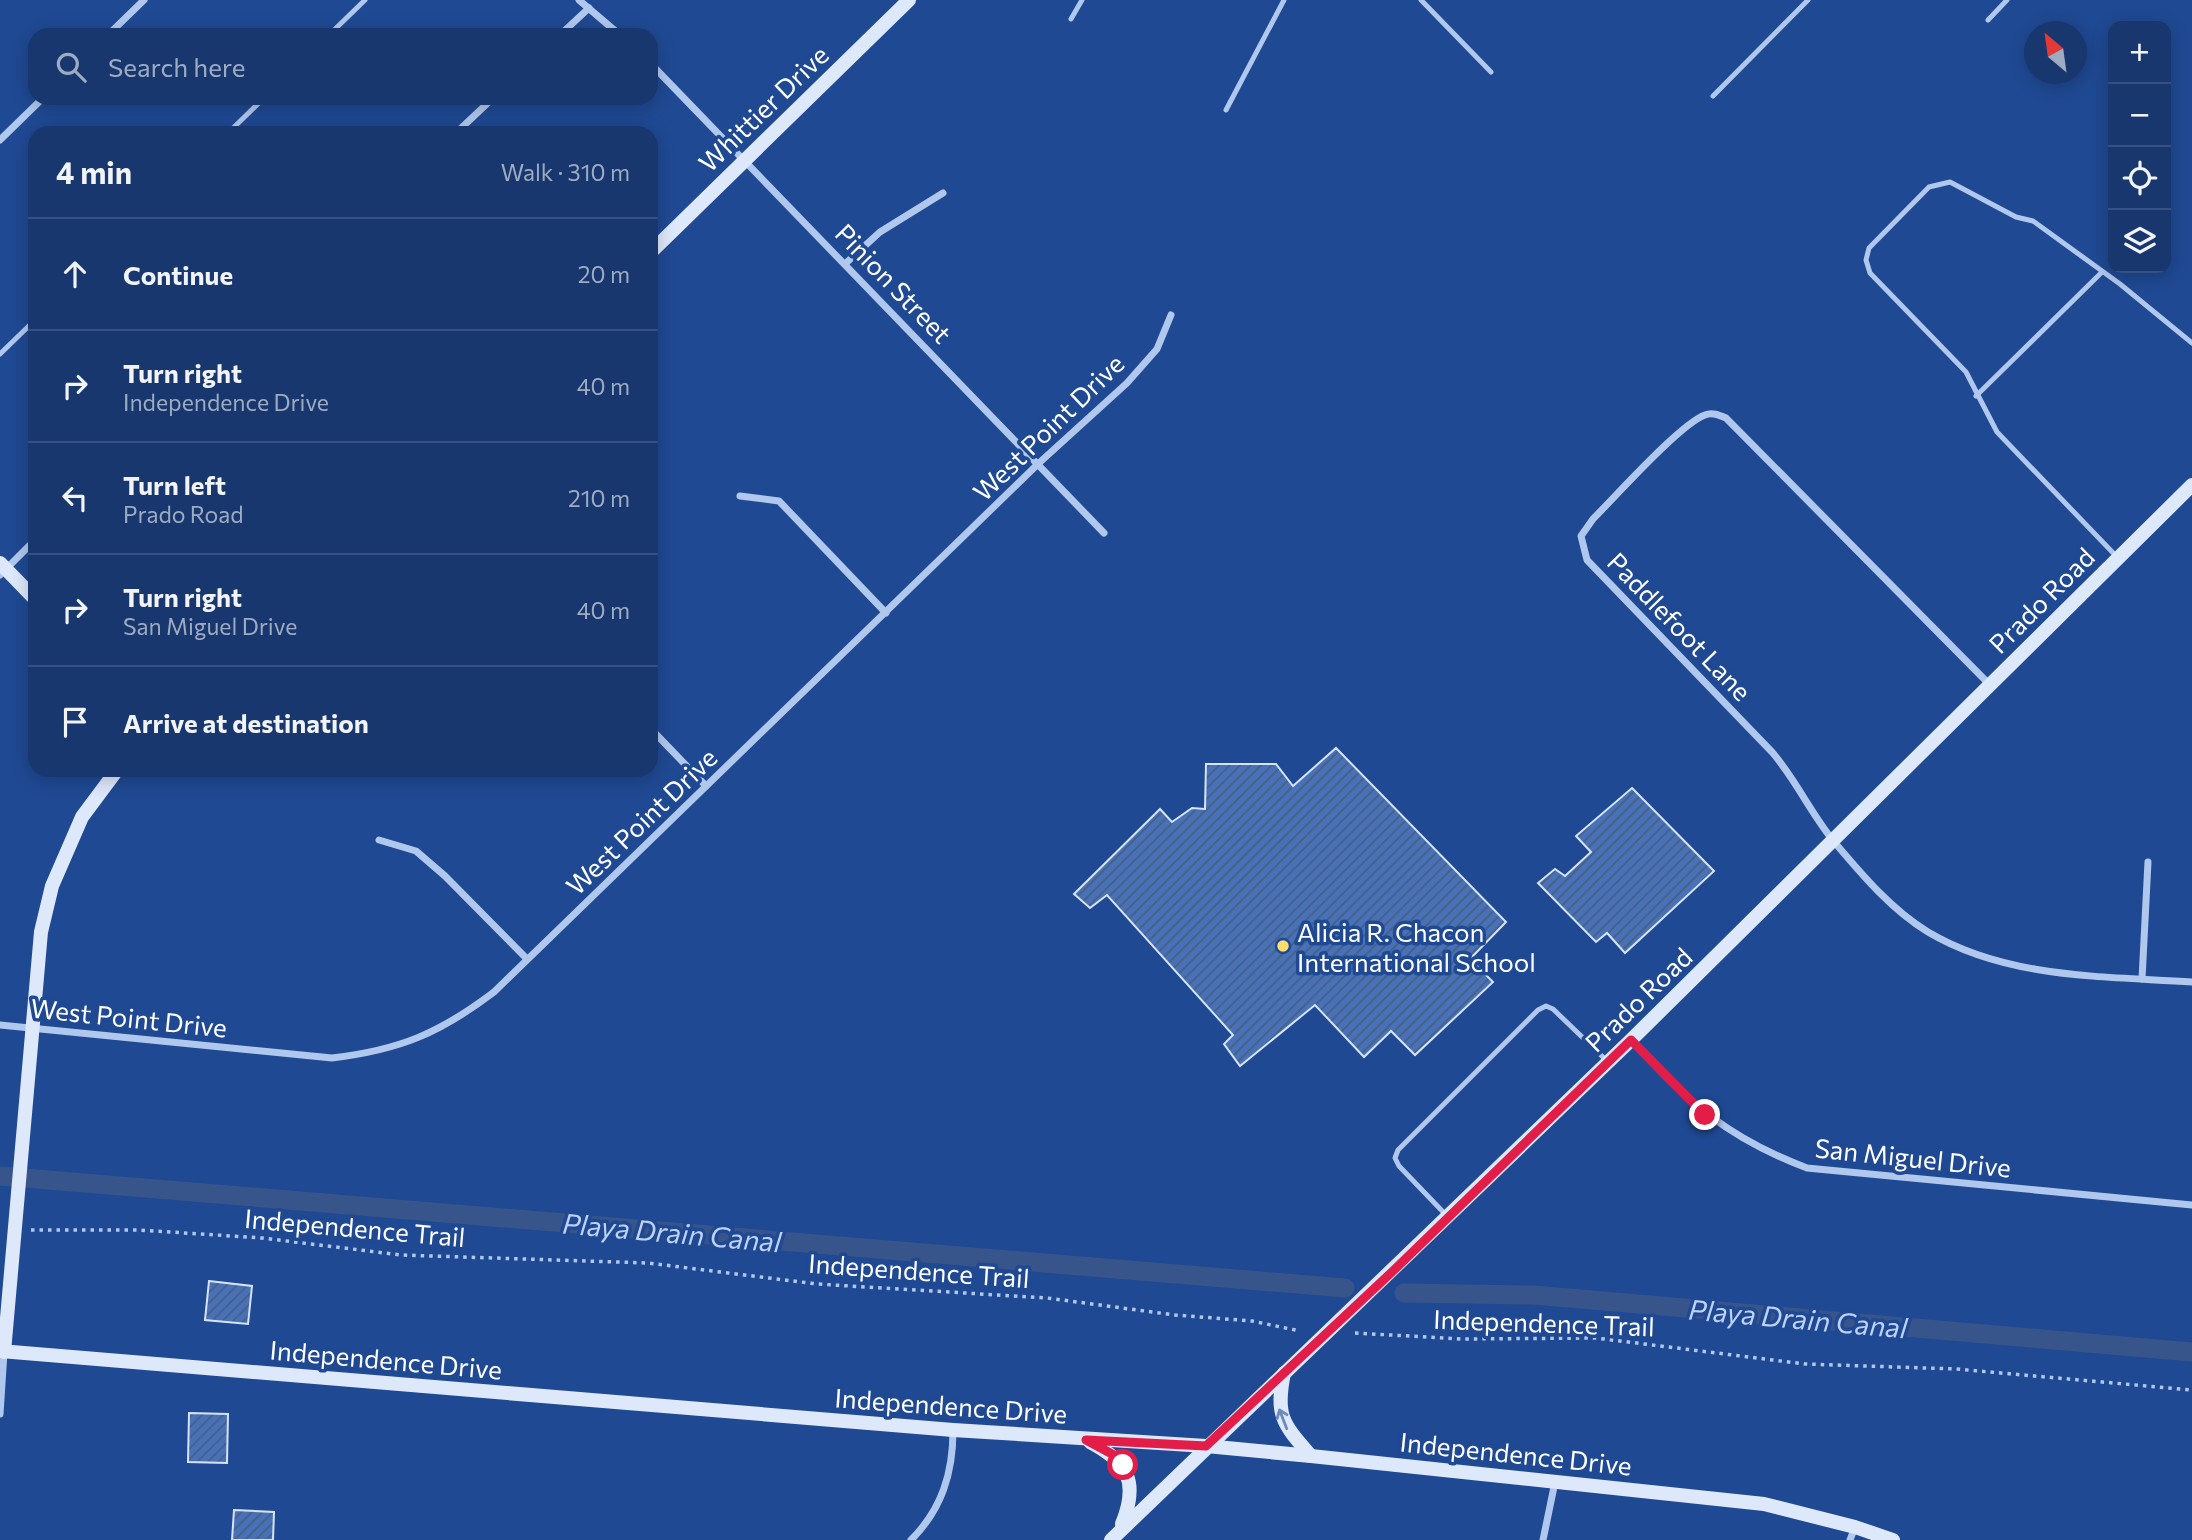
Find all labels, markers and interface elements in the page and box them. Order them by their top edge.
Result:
north arrow [2024,21,2087,84]
map controls [2108,21,2171,273]
button: + [2108,21,2171,84]
search box [28,28,658,105]
street label: Whittier Drive [692,38,834,178]
icon: search [52,48,90,86]
text: Search here [108,51,246,82]
button: − [2108,84,2171,147]
button: locate [2108,147,2171,210]
text: 4 min [56,153,132,190]
text: Walk · 310 m [501,158,630,186]
button: layers [2108,210,2171,273]
street label: Pinion Street [830,217,958,349]
icon: ahead [56,255,94,293]
text: Continue [123,259,233,290]
text: 20 m [578,260,630,288]
street label: West Point Drive [966,347,1130,507]
text: Turn right [123,357,242,388]
icon: right [56,367,94,405]
text: 40 m [577,372,630,400]
text: Independence Drive [123,388,329,416]
text: Turn left [123,469,226,500]
icon: left [56,479,94,517]
text: 210 m [568,484,630,512]
text: Prado Road [123,500,244,528]
street label: Prado Road [1982,541,2100,659]
street label: Paddlefoot Lane [1602,546,1758,706]
text: Turn right [123,581,242,612]
icon: right [56,591,94,629]
text: 40 m [577,596,630,624]
text: San Miguel Drive [123,612,297,640]
icon: arrive [56,703,94,741]
text: Arrive at destination [123,707,369,738]
street label: West Point Drive [559,741,723,901]
place label: Alicia R. Chacon International School [1297,916,1536,977]
marker: Alicia R. Chacon International School [1275,938,1291,954]
street label: Prado Road [1578,941,1698,1057]
street label: West Point Drive [29,991,229,1043]
route end [1689,1099,1720,1130]
street label: San Miguel Drive [1813,1131,2013,1183]
street label: Independence Trail [243,1202,467,1252]
water label: Playa Drain Canal [561,1206,784,1259]
street label: Independence Trail [807,1247,1031,1293]
water label: Playa Drain Canal [1687,1292,1910,1345]
street label: Independence Trail [1433,1303,1655,1341]
street label: Independence Drive [269,1333,503,1385]
street label: Independence Drive [834,1381,1068,1429]
one-way arrow [1276,1408,1289,1430]
street label: Independence Drive [1399,1425,1633,1481]
route start [1107,1449,1138,1480]

